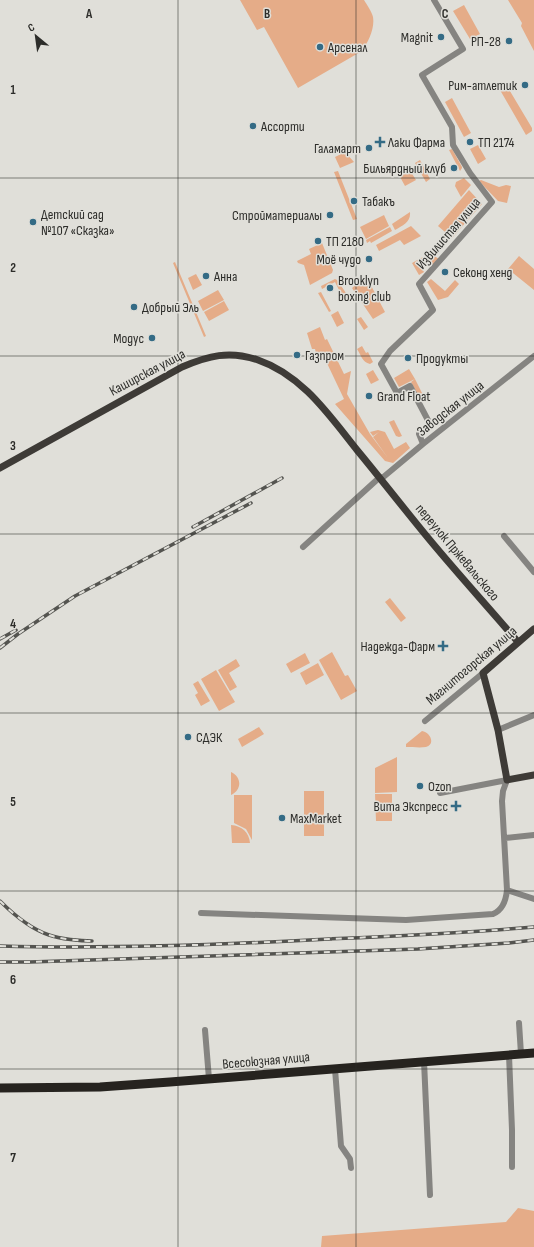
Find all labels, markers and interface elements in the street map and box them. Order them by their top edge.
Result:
text: A [85,6,93,22]
text: B [264,6,270,22]
text: C [442,6,449,22]
north arrow [16,16,56,56]
text: С [26,20,37,35]
place label: Magnit [401,29,433,46]
marker: Magnit [436,32,446,42]
place label: РП-28 [471,33,501,50]
marker: РП-28 [504,36,514,46]
place label: Арсенал [327,39,367,56]
marker: Арсенал [315,42,325,52]
place label: Рим-атлетик [448,77,518,94]
marker: Рим-атлетик [520,80,530,90]
text: 1 [10,82,16,98]
place label: Ассорти [260,118,305,135]
marker: Ассорти [248,121,258,131]
place label: Лаки Фарма [387,134,445,151]
place label: ТП 2174 [478,134,515,151]
marker: Лаки Фарма [375,137,385,147]
marker: ТП 2174 [465,137,475,147]
place label: Галамарт [314,140,361,157]
marker: Галамарт [364,143,374,153]
place label: Бильярдный клуб [363,160,446,177]
marker: Бильярдный клуб [449,163,459,173]
place label: Табакъ [362,193,395,210]
street label: Извилистая улица [413,194,484,273]
marker: Табакъ [349,196,359,206]
place label: Детский сад №107 «Сказка» [41,206,115,239]
place label: Стройматериалы [232,207,322,224]
marker: Стройматериалы [325,210,335,220]
marker: Детский сад №107 «Сказка» [28,217,38,227]
place label: ТП 2180 [326,233,364,250]
marker: ТП 2180 [313,236,323,246]
place label: Моё чудо [316,251,361,268]
marker: Моё чудо [364,254,374,264]
text: 2 [10,260,16,276]
place label: Секонд хенд [453,264,512,281]
marker: Секонд хенд [440,267,450,277]
place label: Анна [213,268,237,285]
marker: Анна [201,271,211,281]
place label: Brooklyn boxing club [338,272,391,305]
marker: Brooklyn boxing club [325,283,335,293]
place label: Добрый Эль [142,299,199,316]
marker: Добрый Эль [129,302,139,312]
place label: Модус [113,330,144,347]
marker: Модус [147,333,157,343]
street label: Каширская улица [106,345,188,400]
place label: Газпром [305,347,344,364]
marker: Газпром [292,350,302,360]
place label: Продукты [416,350,468,367]
marker: Продукты [403,353,413,363]
street label: Заводская улица [413,377,487,440]
place label: Grand Float [377,388,431,405]
marker: Grand Float [364,391,374,401]
text: 3 [10,438,16,454]
street label: переулок Пржевальского [412,500,503,604]
text: 4 [10,616,16,632]
street label: Магнитогорская улица [422,622,520,708]
place label: Надежда-Фарм [360,638,435,655]
marker: Надежда-Фарм [438,641,448,651]
place label: СДЭК [196,729,223,746]
marker: СДЭК [183,732,193,742]
place label: Ozon [428,778,452,795]
marker: Ozon [415,781,425,791]
text: 5 [10,794,16,810]
place label: Вита Экспресс [374,798,448,815]
marker: Вита Экспресс [451,801,461,811]
place label: MaxMarket [290,810,342,827]
marker: MaxMarket [277,813,287,823]
text: 6 [10,972,16,988]
street label: Всесоюзная улица [222,1048,311,1073]
text: 7 [10,1150,16,1166]

